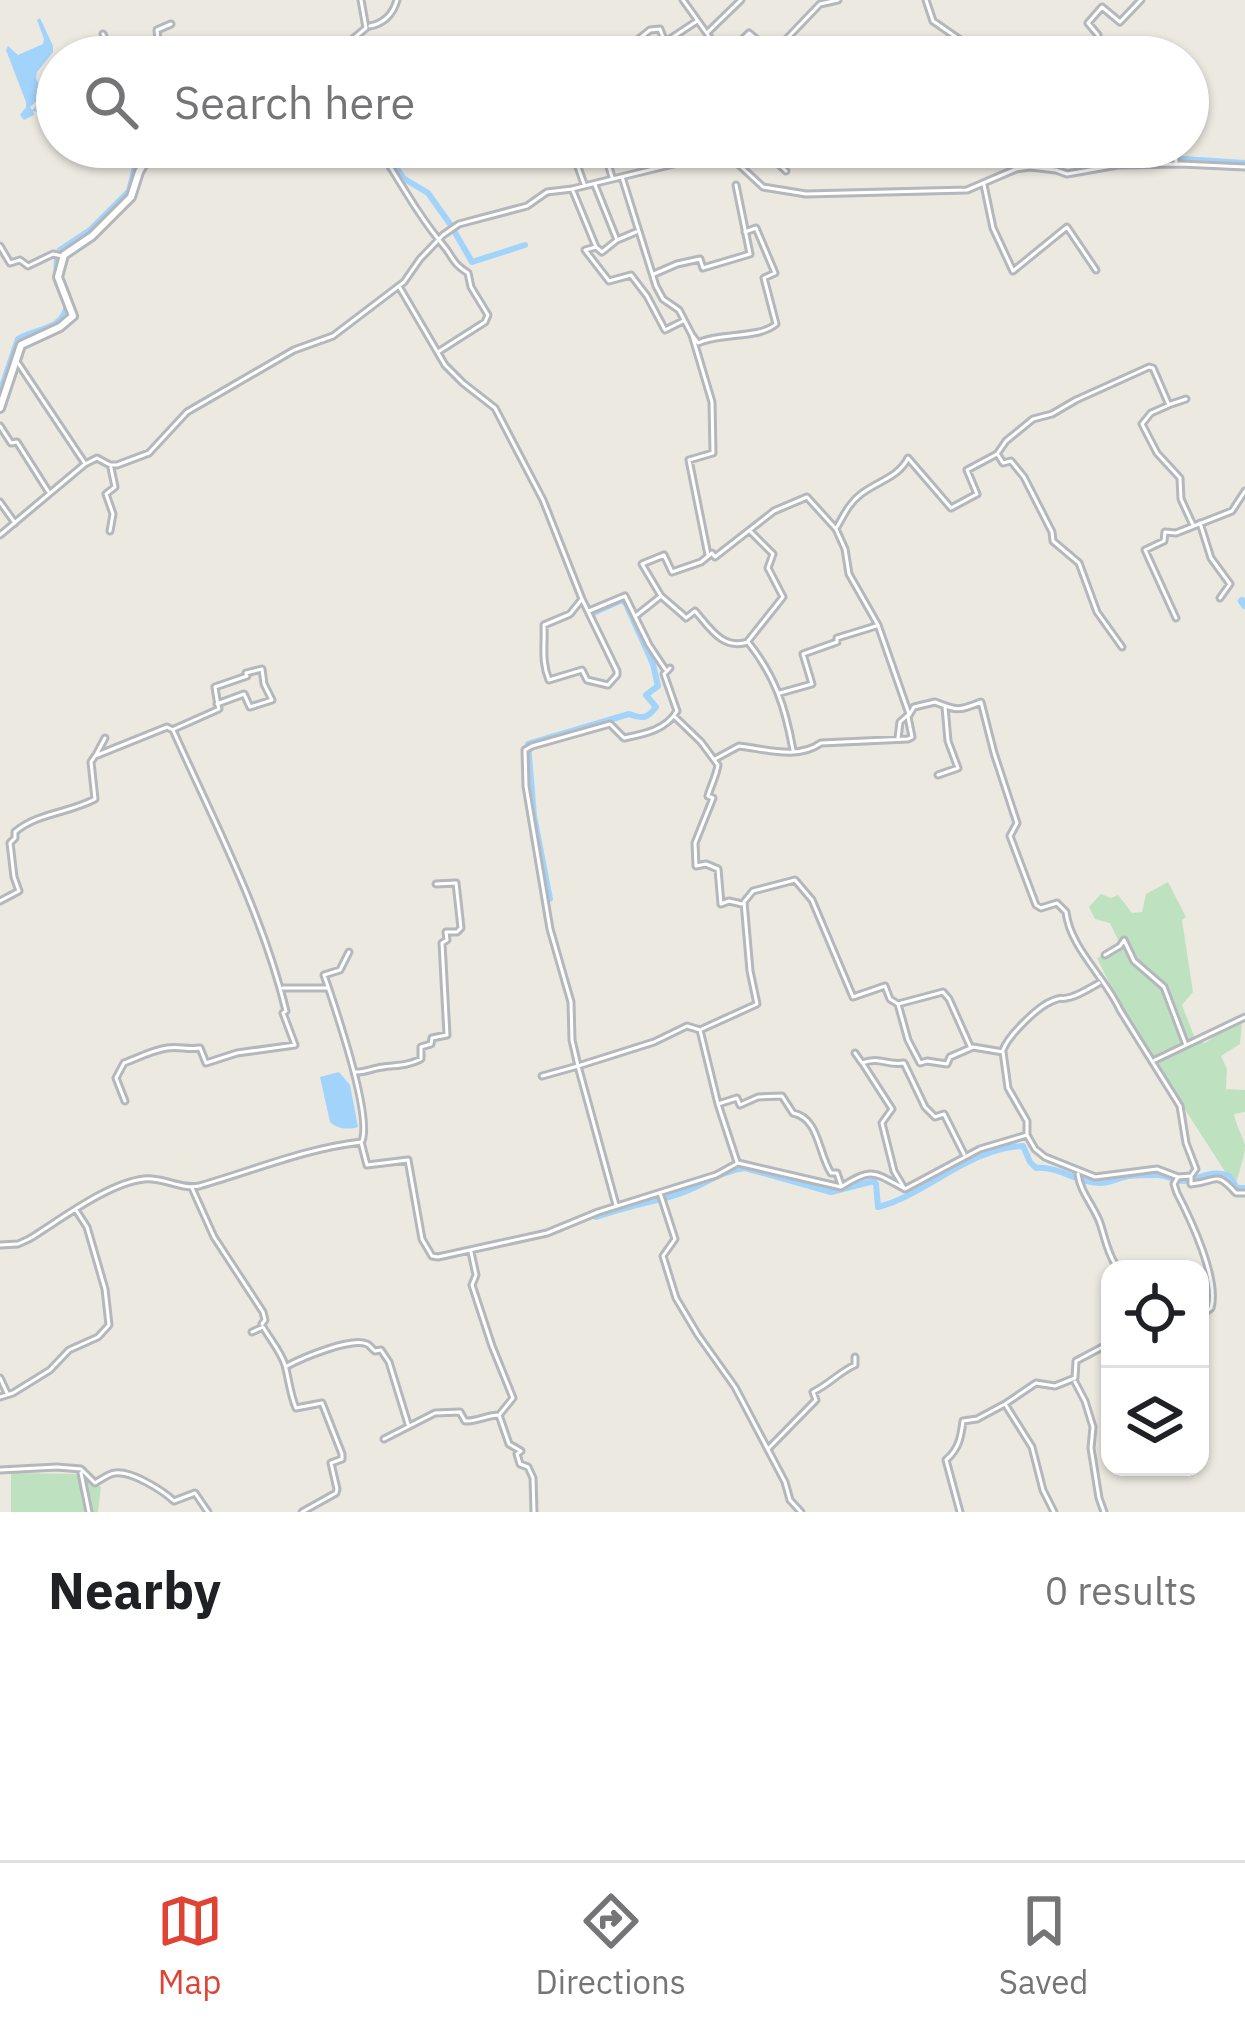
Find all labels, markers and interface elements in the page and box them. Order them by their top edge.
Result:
search box [36,36,1209,168]
icon: search [78,69,144,135]
text: Search here [174,73,415,131]
map controls [1101,1260,1209,1476]
button: locate [1101,1260,1209,1368]
button: layers [1101,1368,1209,1476]
text: Nearby [48,1557,221,1623]
text: 0 results [1045,1565,1197,1616]
tab: Map [157,1888,223,2003]
tab: Directions [536,1888,686,2003]
tab: Saved [999,1888,1088,2003]

